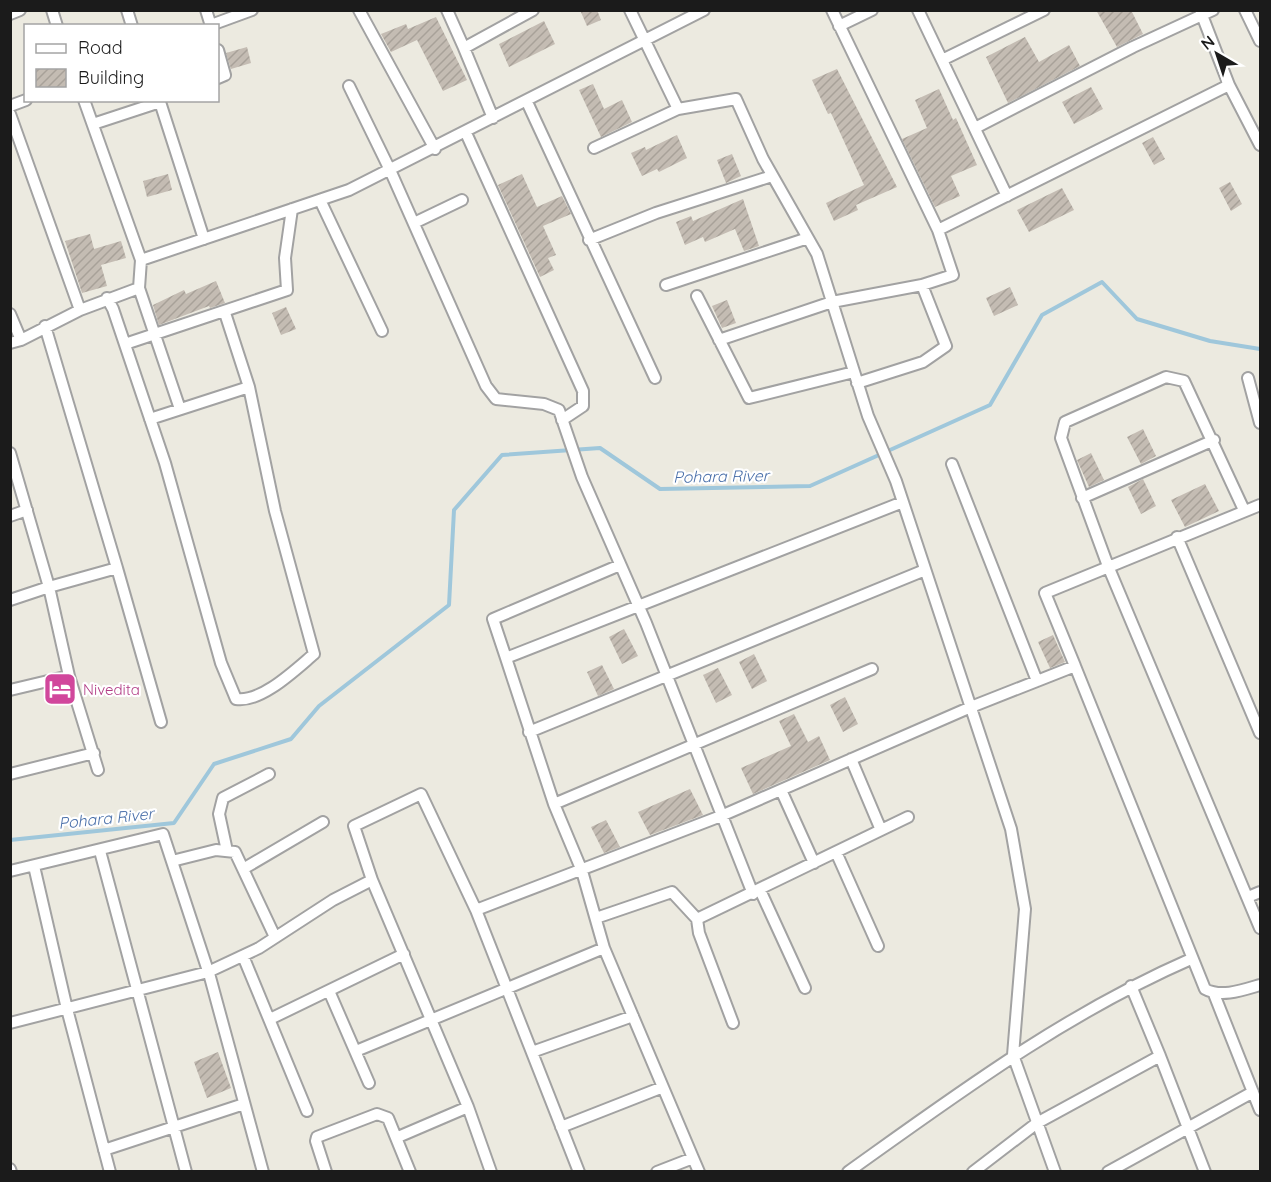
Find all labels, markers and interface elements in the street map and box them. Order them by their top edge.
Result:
legend [24,24,219,102]
north arrow [1187,24,1247,84]
text: N [1197,31,1218,54]
text: Road [78,36,123,59]
text: Building [78,66,144,89]
water label: Pohara River [673,465,771,487]
hotel icon: Nivedita [42,671,78,707]
place label: Nivedita [83,680,140,699]
water label: Pohara River [57,803,156,833]

